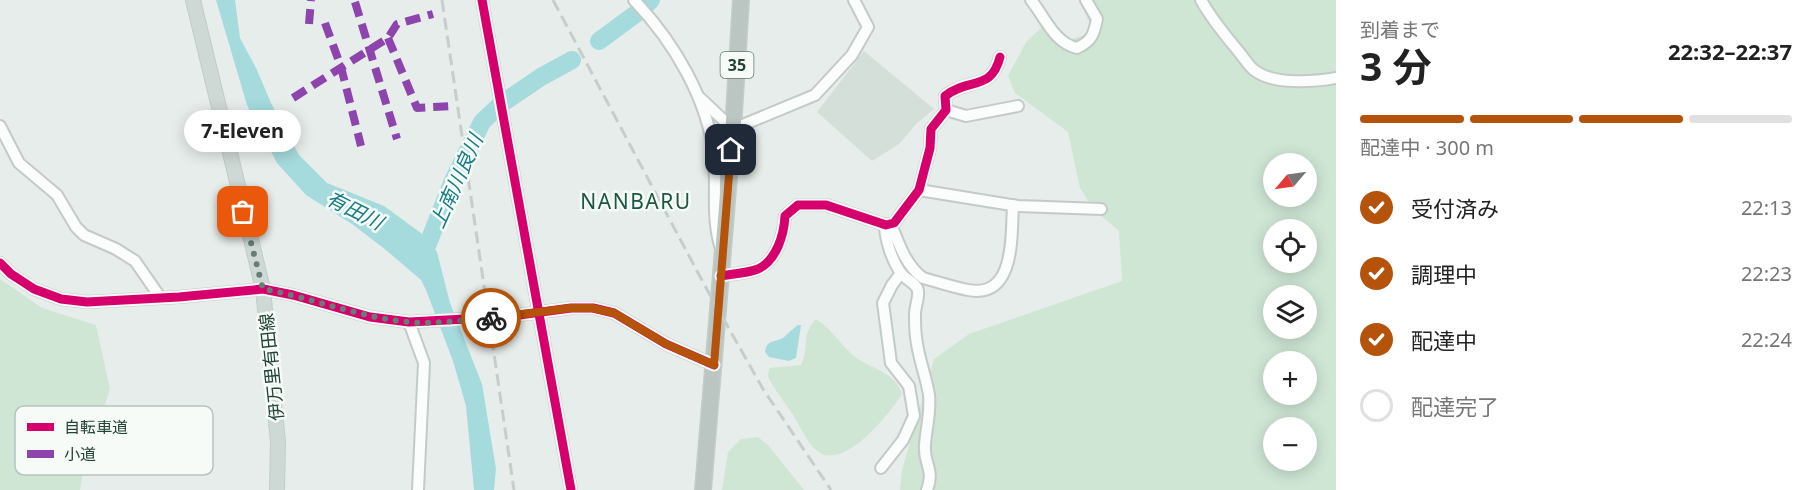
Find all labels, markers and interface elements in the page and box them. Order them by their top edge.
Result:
text: 到着まで [1360,16,1440,43]
text: 22:32–22:37 [1668,36,1792,66]
text: 3 分 [1360,39,1431,92]
road number: 35 [720,52,754,78]
callout: 7-Eleven [184,110,302,152]
text: 7-Eleven [201,117,284,144]
pin [705,124,756,175]
water label: 上南川良川 [423,128,489,232]
icon: home [714,133,747,166]
text: 配達中 · 300 m [1360,134,1494,161]
north arrow [1263,153,1317,207]
map controls [1263,153,1317,471]
water label: 有田川 [322,184,390,237]
pin [217,186,268,237]
district label: NANBARU [580,187,692,215]
icon: check [1360,191,1393,224]
text: 受付済み [1411,193,1499,223]
text: 22:13 [1741,194,1792,221]
icon: bag [226,195,259,228]
button: locate [1263,219,1317,273]
icon: check [1360,257,1393,290]
text: 調理中 [1411,259,1477,289]
text: 22:23 [1741,260,1792,287]
button: layers [1263,285,1317,339]
courier [461,288,521,348]
icon: bike [475,302,508,335]
street label: 伊万里有田線 [253,312,289,422]
icon: check [1360,323,1393,356]
text: 配達中 [1411,325,1477,355]
text: 22:24 [1741,326,1792,353]
button: + [1263,351,1317,405]
text: 配達完了 [1411,391,1499,421]
legend [15,406,213,475]
text: 自転車道 [64,416,128,438]
button: − [1263,417,1317,471]
text: 小道 [64,443,96,465]

